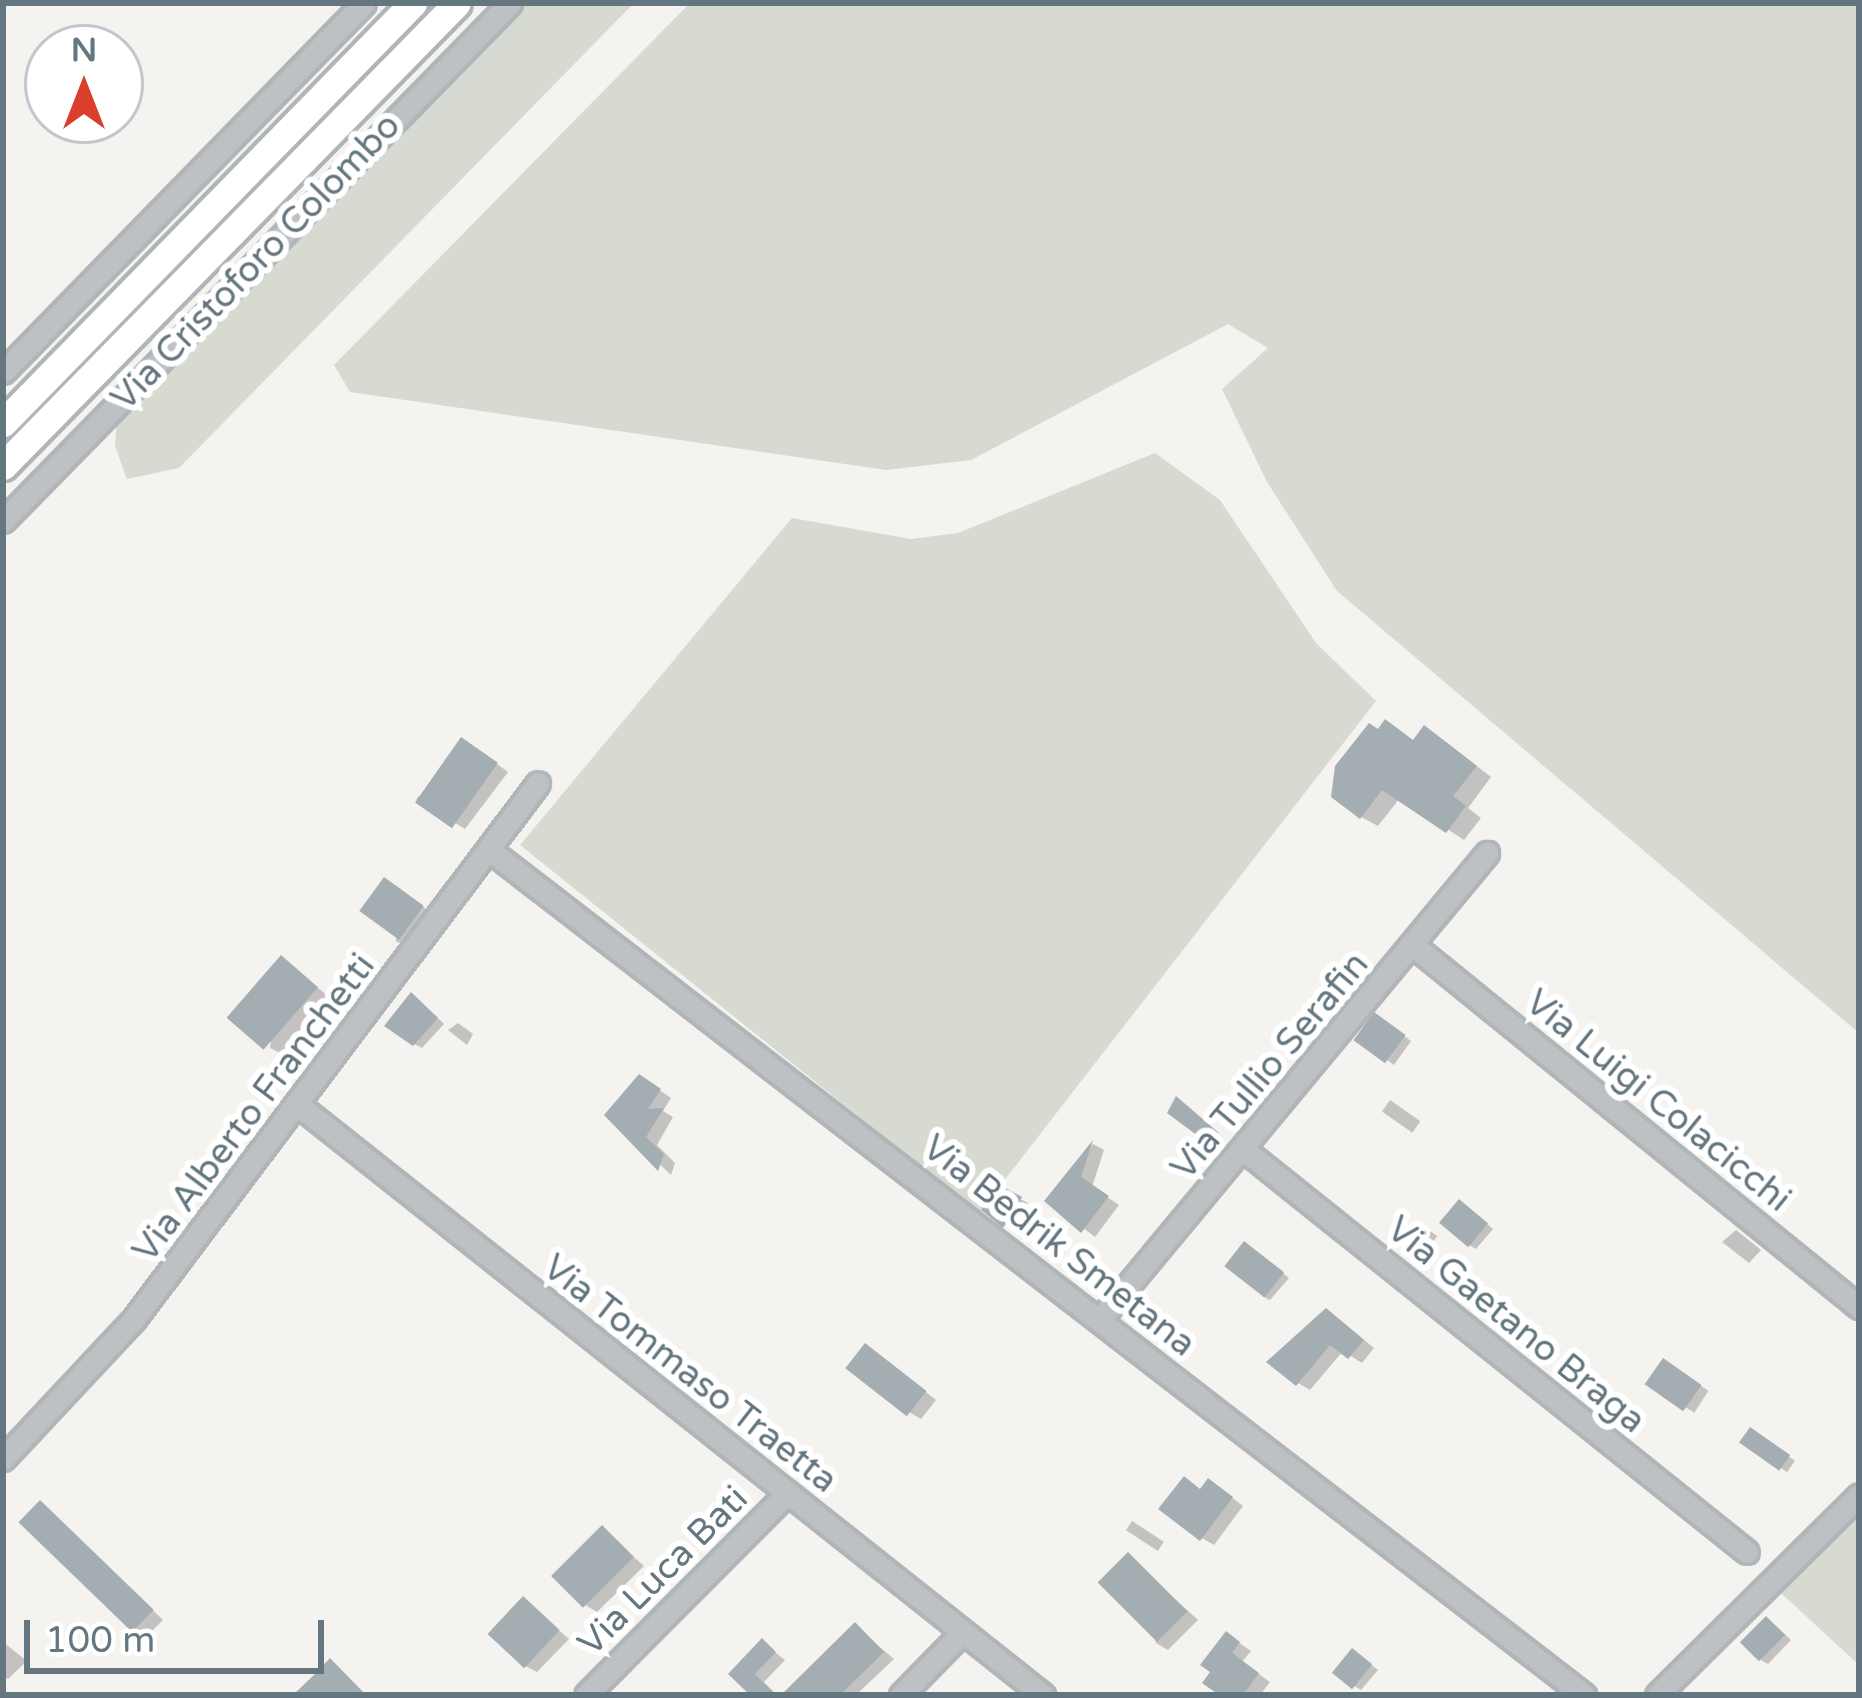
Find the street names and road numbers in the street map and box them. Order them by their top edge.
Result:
street label: Via Cristoforo Colombo [103,104,409,420]
street label: Via Tullio Serafin [1162,943,1378,1189]
street label: Via Alberto Franchetti [124,945,384,1271]
street label: Via Luigi Colacicchi [1517,981,1799,1221]
street label: Via Bedrik Smetana [914,1126,1204,1366]
street label: Via Gaetano Braga [1378,1208,1654,1442]
street label: Via Tommaso Traetta [534,1246,846,1502]
street label: Via Luca Bati [569,1477,757,1665]

